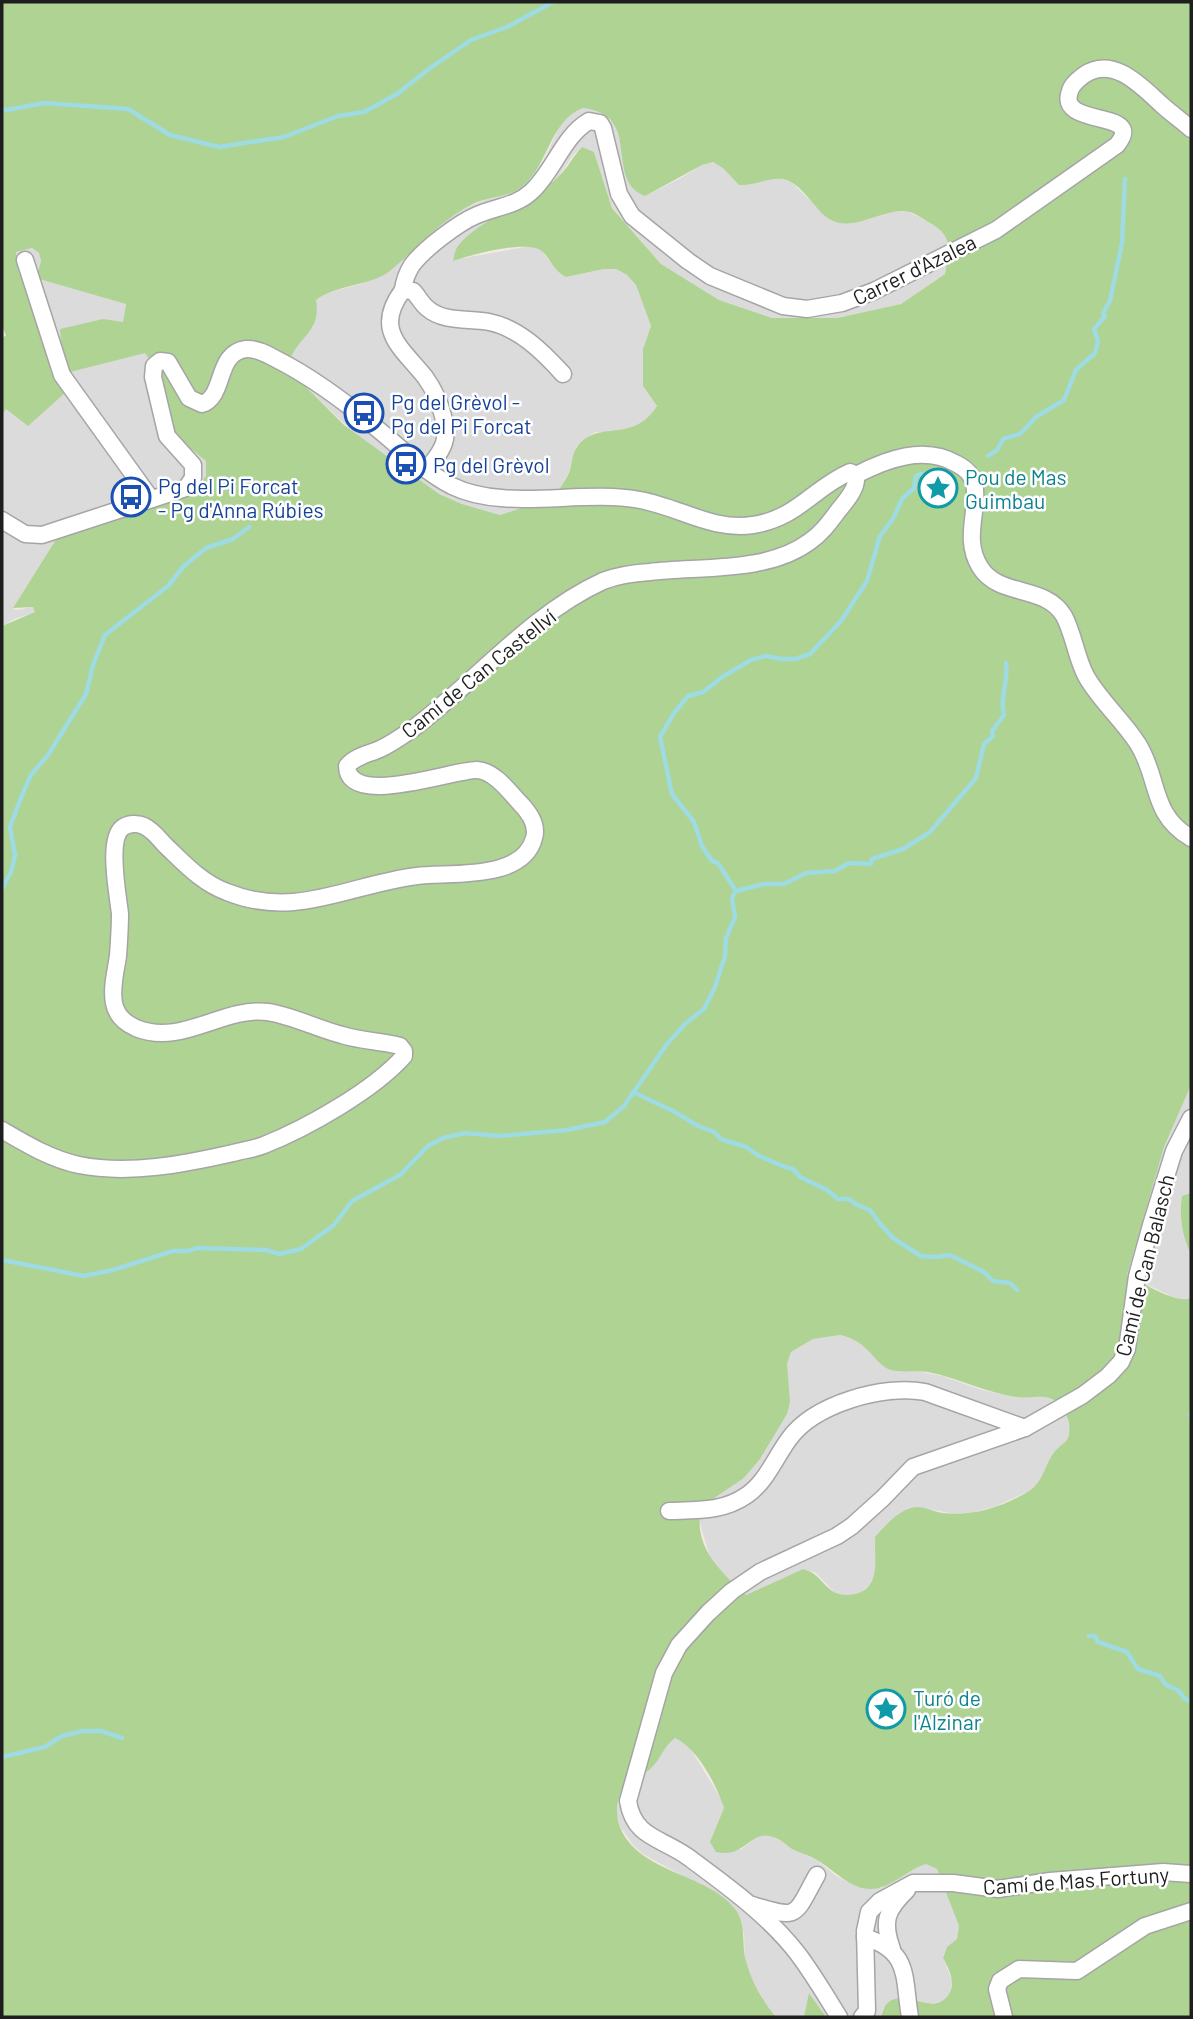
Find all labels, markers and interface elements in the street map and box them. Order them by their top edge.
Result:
street label: Carrer d'Azalea [848,228,980,310]
place label: Pg del Grèvol - Pg del Pi Forcat [391,389,532,438]
bus stop icon: Pg del Grèvol - Pg del Pi Forcat [343,392,385,434]
bus stop icon: Pg del Grèvol [385,443,427,485]
place label: Pg del Grèvol [433,452,550,477]
place label: Pou de Mas Guimbau [965,464,1067,513]
place icon: Pou de Mas Guimbau [917,467,959,509]
place label: Pg del Pi Forcat - Pg d'Anna Rúbies [158,473,324,522]
bus stop icon: Pg del Pi Forcat - Pg d'Anna Rúbies [110,476,152,518]
street label: Camí de Can Castellví [396,603,561,743]
street label: Camí de Can Balasch [1109,1171,1179,1359]
place label: Turó de l'Alzinar [913,1685,982,1734]
place icon: Turó de l'Alzinar [865,1688,907,1730]
street label: Camí de Mas Fortuny [982,1861,1170,1899]

